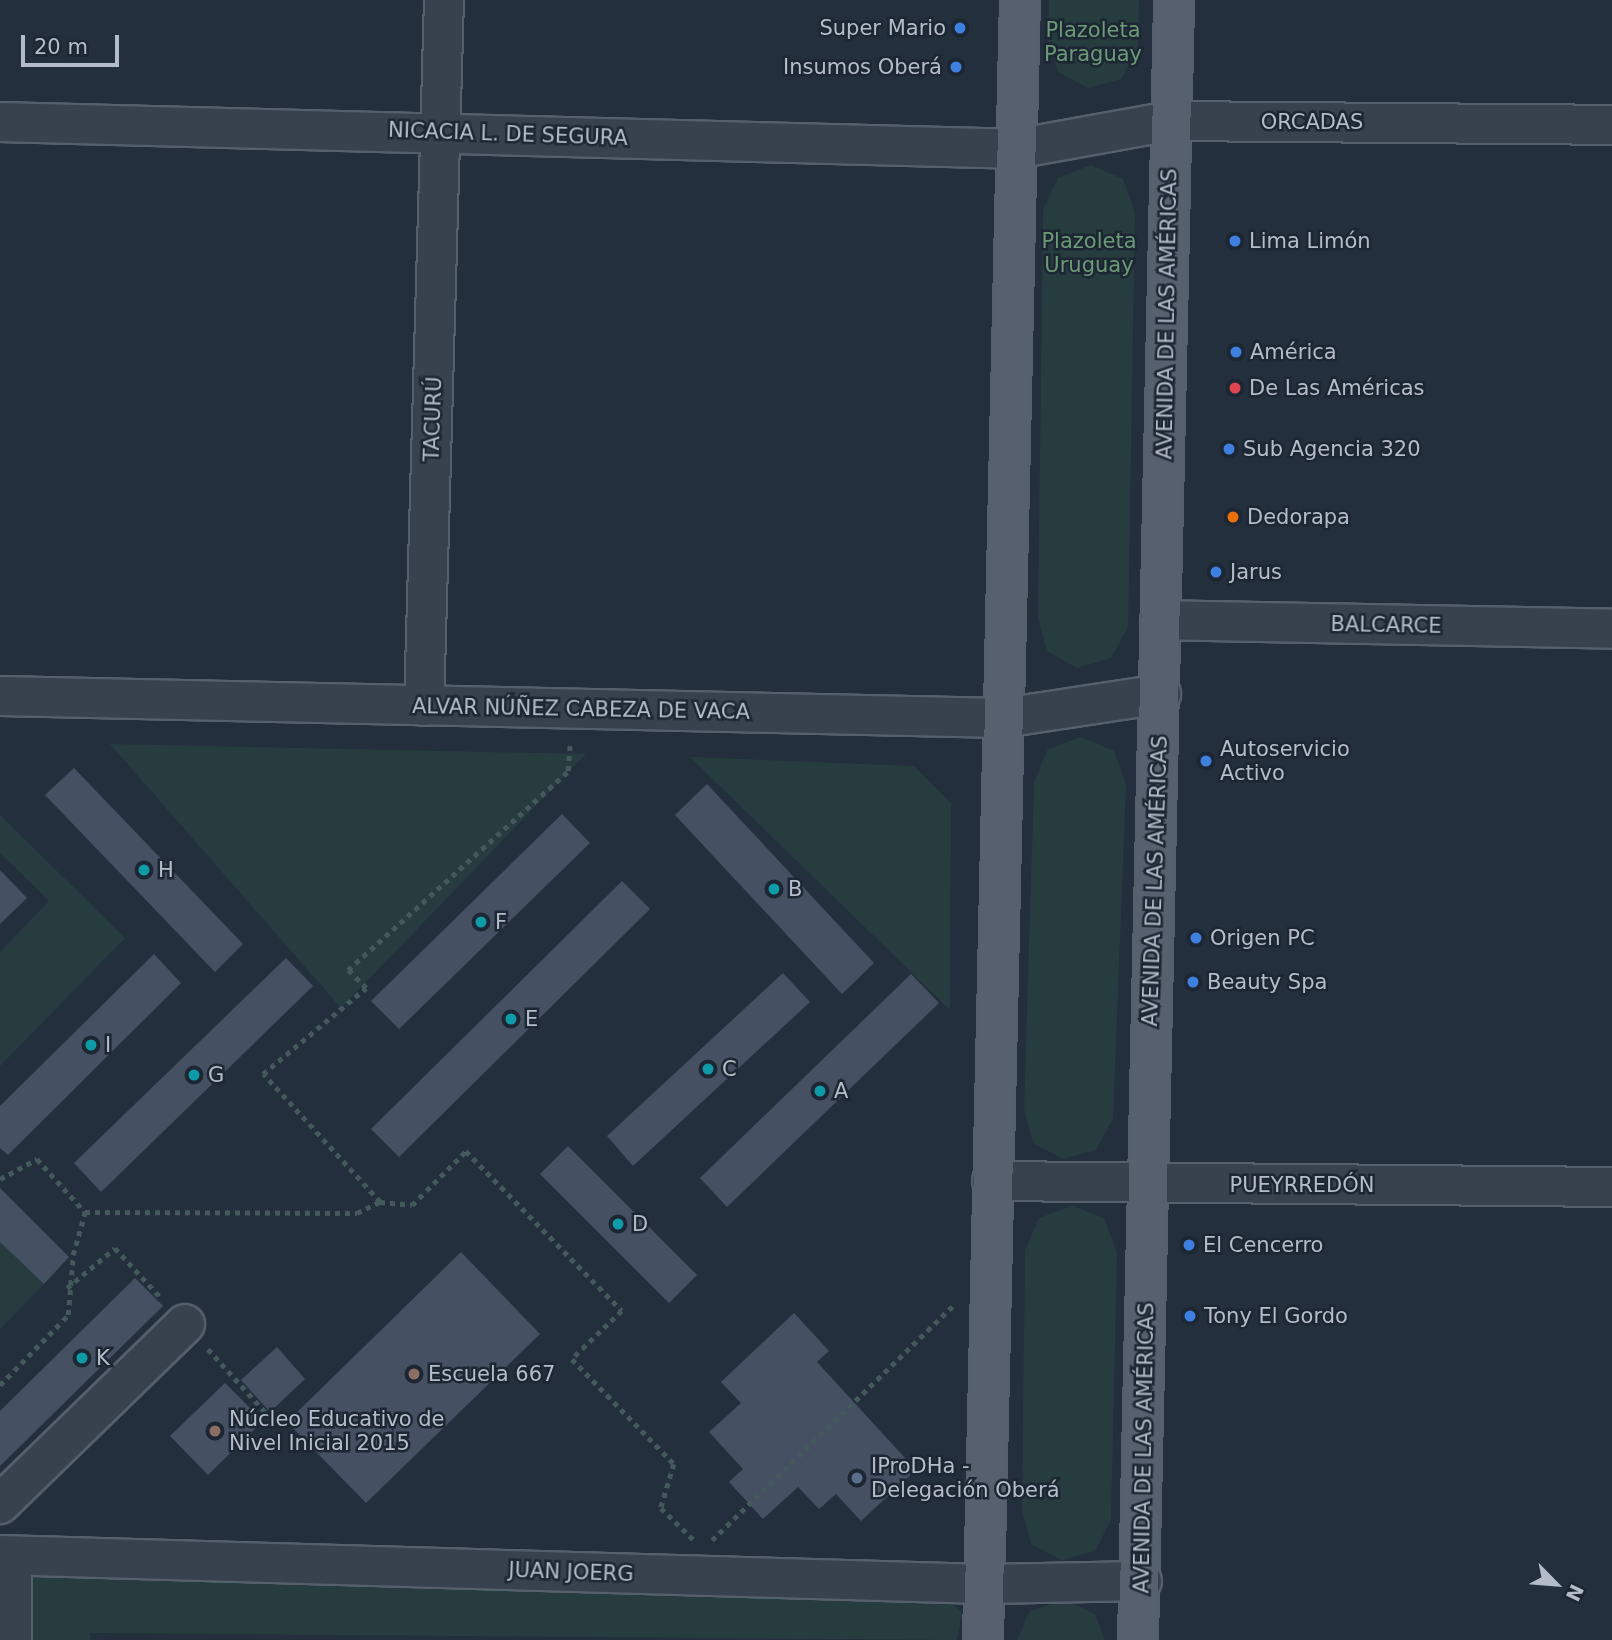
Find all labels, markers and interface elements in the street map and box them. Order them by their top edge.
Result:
place label: Super Mario [819,15,946,41]
park label: Plazoleta Paraguay [1044,17,1142,67]
marker: Super Mario [952,20,968,36]
scale bar [24,21,122,65]
text: 20 m [34,35,88,59]
place label: Insumos Oberá [783,54,942,80]
marker: Insumos Oberá [948,59,964,75]
street label: ORCADAS [1261,109,1363,135]
street label: NICACIA L. DE SEGURA [388,117,628,151]
street label: AVENIDA DE LAS AMÉRICAS [1152,168,1182,460]
park label: Plazoleta Uruguay [1041,228,1137,278]
place label: Lima Limón [1249,228,1371,254]
marker: Lima Limón [1227,233,1243,249]
place label: América [1250,339,1337,365]
marker: América [1228,344,1244,360]
place label: De Las Américas [1249,375,1425,401]
street label: TACURÚ [419,376,447,462]
marker: De Las Américas [1227,380,1243,396]
place label: Sub Agencia 320 [1243,436,1421,462]
marker: Sub Agencia 320 [1221,441,1237,457]
place label: Dedorapa [1247,504,1350,530]
marker: Dedorapa [1225,509,1241,525]
place label: Jarus [1230,559,1282,585]
marker: Jarus [1208,564,1224,580]
street label: BALCARCE [1330,611,1442,639]
street label: ALVAR NÚÑEZ CABEZA DE VACA [412,693,750,725]
street label: AVENIDA DE LAS AMÉRICAS [1137,735,1173,1027]
place label: Autoservicio Activo [1220,736,1350,786]
marker: Autoservicio Activo [1198,753,1214,769]
place label: H [158,857,174,883]
marker: H [136,862,152,878]
place label: B [788,876,802,902]
marker: B [766,881,782,897]
place label: F [495,909,507,935]
marker: F [473,914,489,930]
place label: Origen PC [1210,925,1315,951]
marker: Origen PC [1188,930,1204,946]
place label: Beauty Spa [1207,969,1327,995]
marker: Beauty Spa [1185,974,1201,990]
place label: E [525,1006,538,1032]
marker: E [503,1011,519,1027]
place label: I [105,1032,111,1058]
marker: I [83,1037,99,1053]
place label: C [722,1056,737,1082]
marker: C [700,1061,716,1077]
place label: G [208,1062,224,1088]
marker: G [186,1067,202,1083]
place label: A [834,1078,848,1104]
marker: A [812,1083,828,1099]
street label: PUEYRREDÓN [1230,1172,1374,1198]
place label: D [632,1211,648,1237]
marker: D [610,1216,626,1232]
place label: El Cencerro [1203,1232,1323,1258]
marker: El Cencerro [1181,1237,1197,1253]
street label: AVENIDA DE LAS AMÉRICAS [1129,1302,1159,1594]
place label: Tony El Gordo [1204,1303,1348,1329]
marker: Tony El Gordo [1182,1308,1198,1324]
place label: K [96,1345,110,1371]
marker: K [74,1350,90,1366]
place label: Escuela 667 [428,1361,555,1387]
marker: Escuela 667 [406,1366,422,1382]
place label: Núcleo Educativo de Nivel Inicial 2015 [229,1406,444,1456]
marker: Núcleo Educativo de Nivel Inicial 2015 [207,1423,223,1439]
place label: IProDHa - Delegación Oberá [871,1453,1060,1503]
marker: IProDHa - Delegación Oberá [849,1470,865,1486]
north arrow [1521,1549,1591,1619]
street label: JUAN JOERG [508,1557,634,1587]
text: N [1562,1581,1588,1605]

